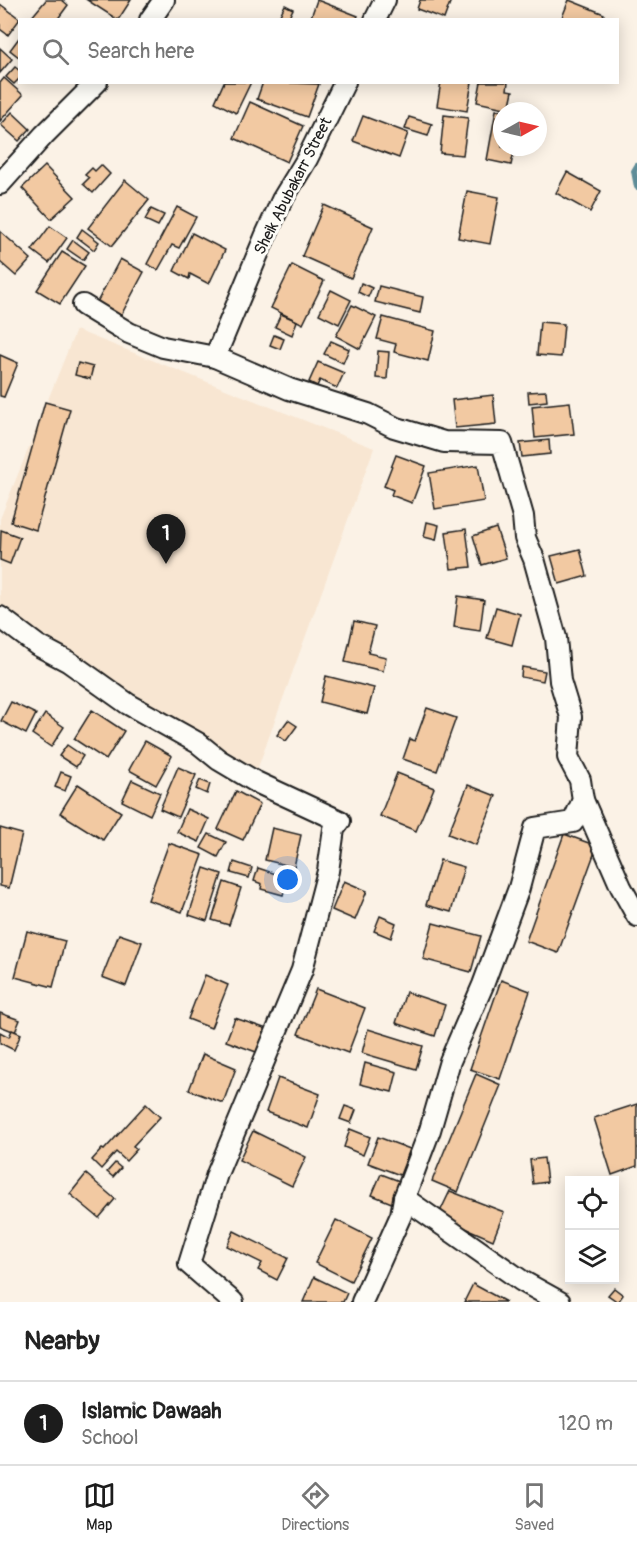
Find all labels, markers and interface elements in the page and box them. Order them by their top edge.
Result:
search box [18,18,619,84]
icon: search [39,35,72,68]
text: Search here [87,37,194,65]
north arrow [493,102,547,156]
street label: Sheik Abubakarr Street [250,113,337,258]
pin: 1 [146,514,186,564]
your location [273,865,302,894]
map controls [565,1176,619,1284]
button: locate [565,1176,619,1230]
button: layers [565,1230,619,1284]
text: Nearby [24,1325,100,1357]
text: Islamic Dawaah [81,1397,222,1425]
text: 1 [40,1411,47,1436]
text: 120 m [558,1411,613,1436]
text: School [81,1425,138,1450]
tab: Map [83,1479,116,1535]
tab: Directions [281,1479,349,1535]
tab: Saved [515,1479,554,1535]

